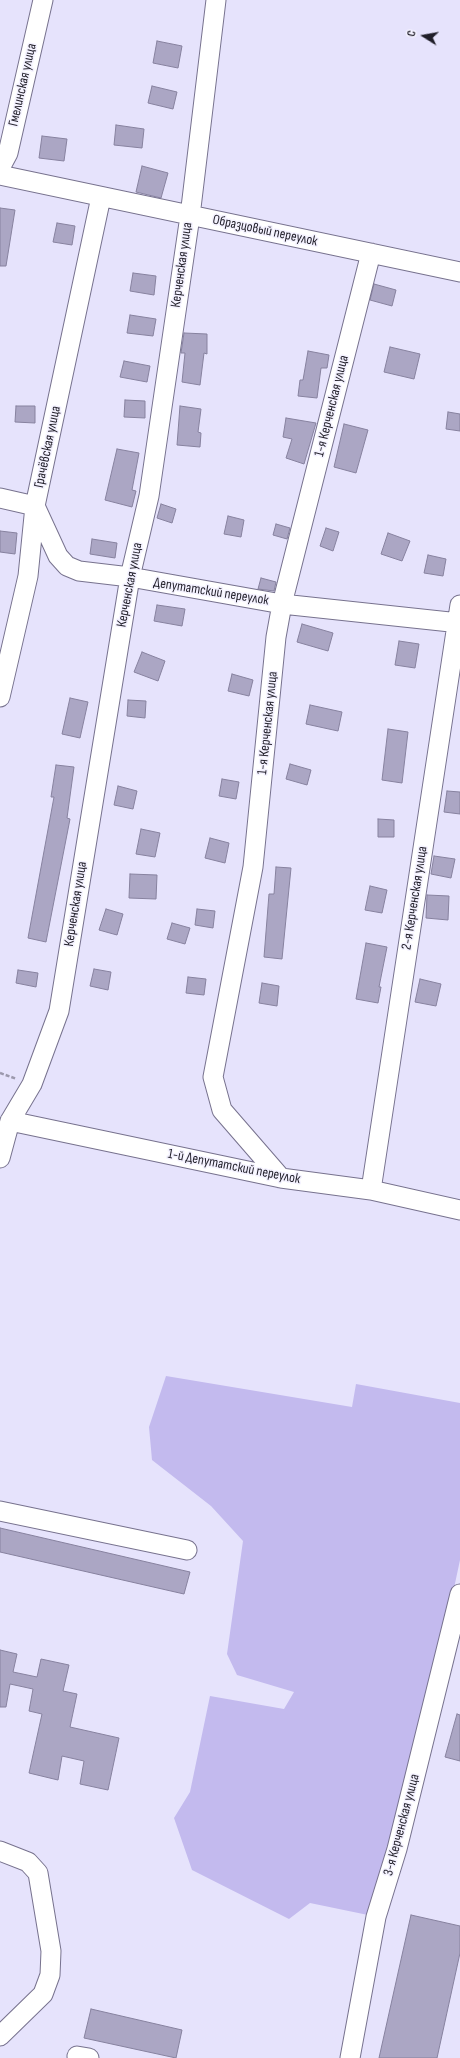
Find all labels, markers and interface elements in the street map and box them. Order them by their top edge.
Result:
north arrow [404,16,444,56]
text: С [405,30,419,38]
street label: Гмелинская улица [5,42,41,128]
street label: Образцовый переулок [211,212,319,250]
street label: Керченская улица [168,221,196,309]
street label: 1-я Керченская улица [311,354,353,458]
street label: Грачёвская улица [31,404,65,490]
street label: Керченская улица [114,541,146,629]
street label: Депутатский переулок [152,575,270,609]
street label: 1-я Керченская улица [254,671,282,775]
street label: 2-я Керченская улица [399,845,431,951]
street label: Керченская улица [61,860,91,948]
street label: 1-й Депутатский переулок [166,1146,302,1188]
street label: 3-я Керченская улица [380,1772,424,1878]

